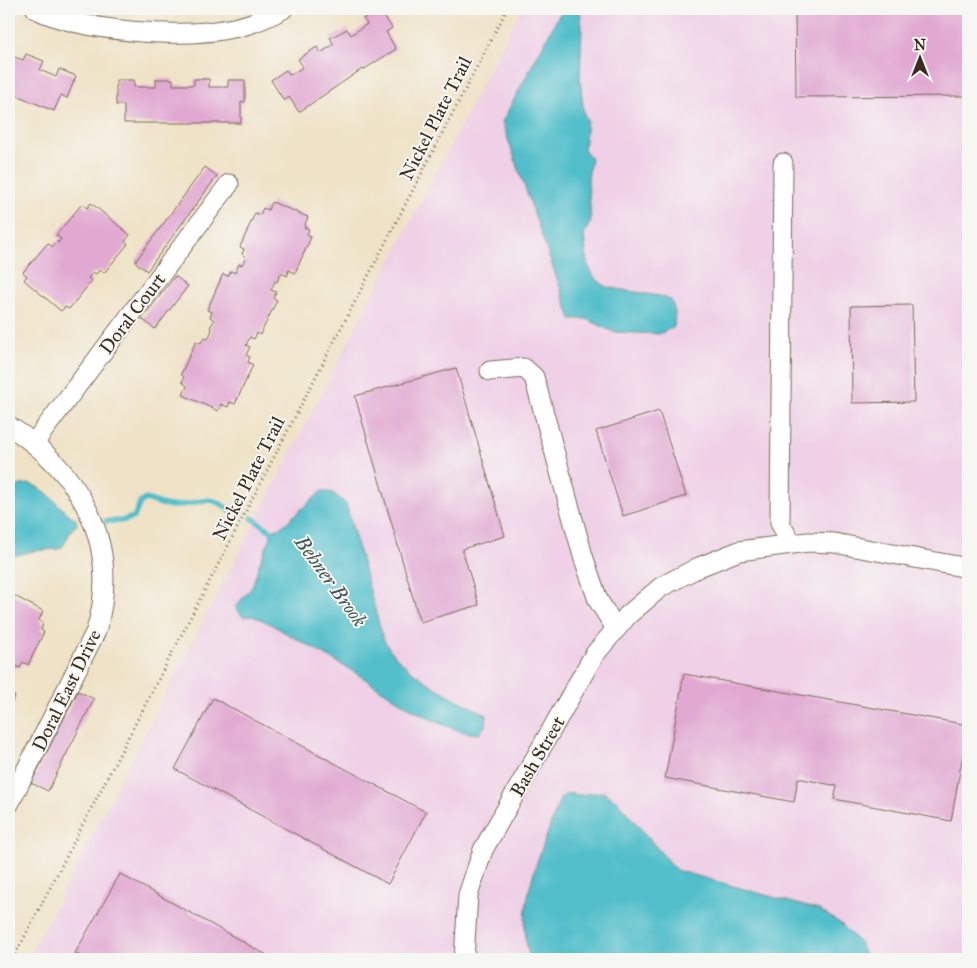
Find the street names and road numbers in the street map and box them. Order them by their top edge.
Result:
street label: Nickel Plate Trail [394,52,477,184]
street label: Doral Court [94,268,171,358]
street label: Nickel Plate Trail [207,412,290,544]
street label: Doral East Drive [27,626,106,755]
street label: Bash Street [505,712,570,801]

